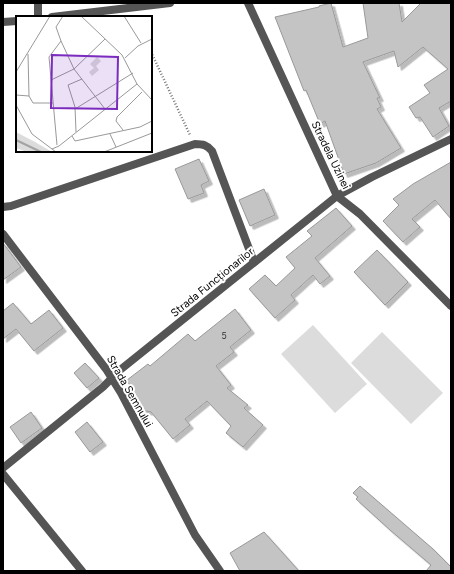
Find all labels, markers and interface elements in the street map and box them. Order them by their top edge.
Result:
inset map [16,16,152,152]
street label: Stradela Uzinei [309,119,353,191]
street label: Strada Funcționarilor [168,245,257,320]
house number: 5 [221,330,227,341]
street label: Strada Semnului [104,353,155,429]

